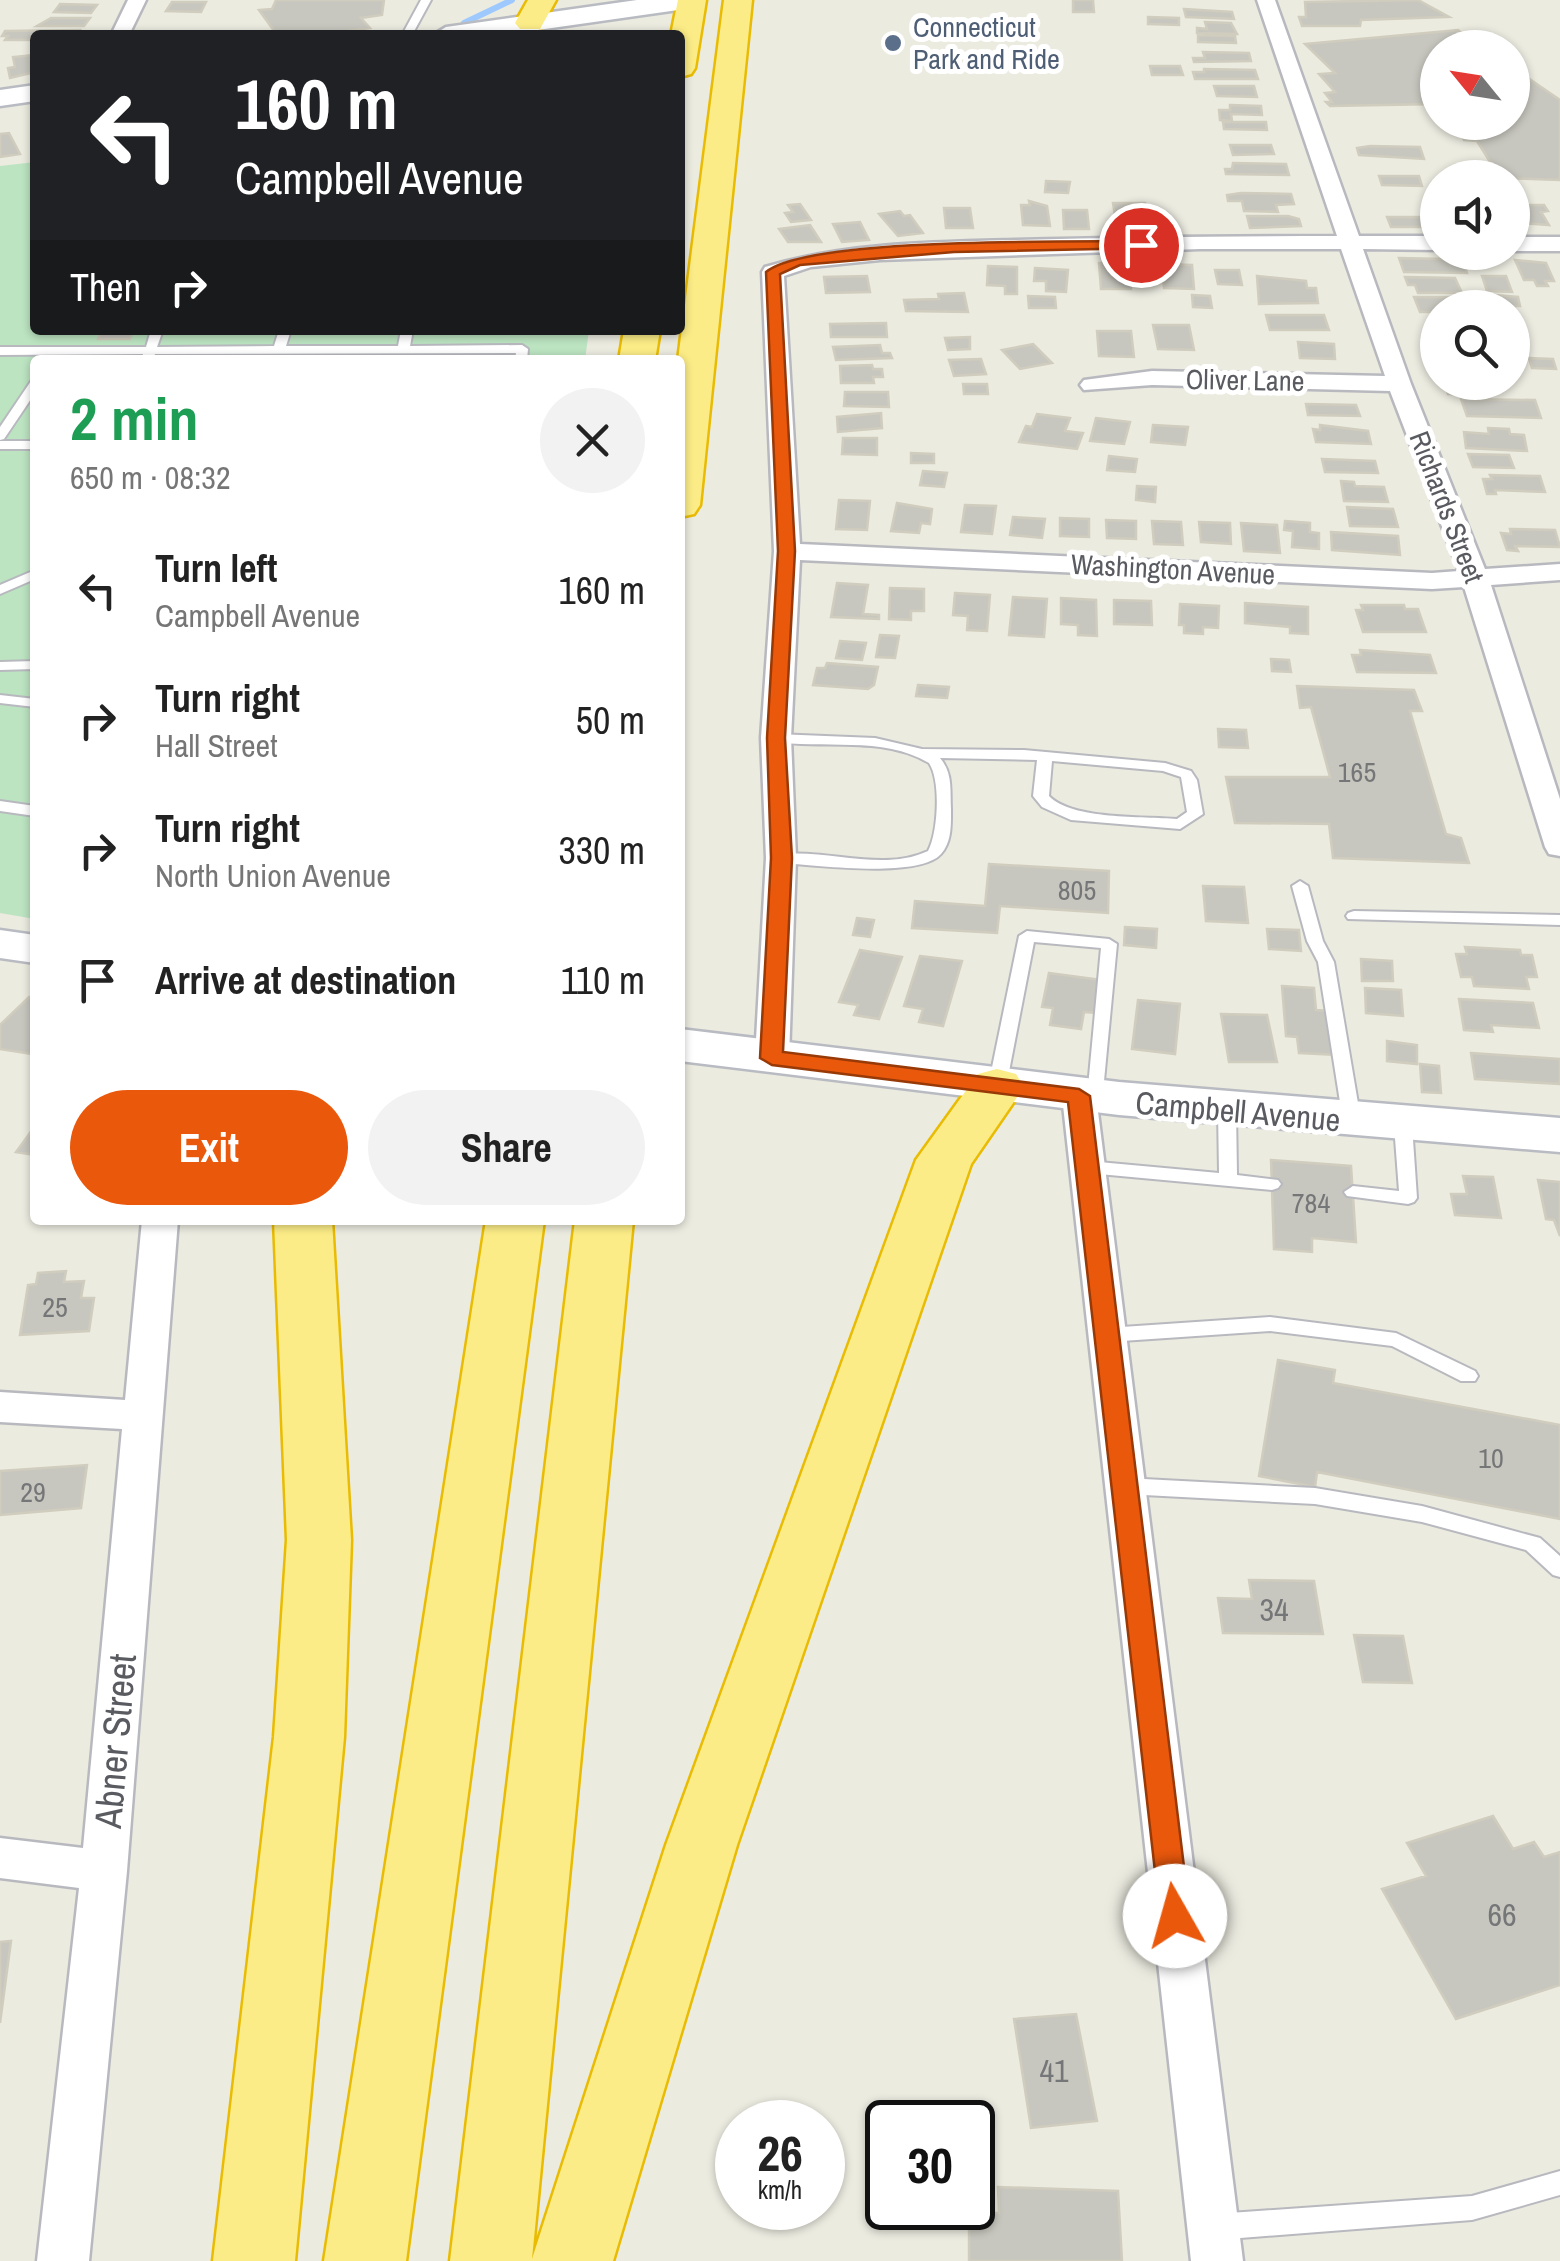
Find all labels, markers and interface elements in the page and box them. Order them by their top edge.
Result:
place label: Connecticut Park and Ride [913,8,1060,78]
north arrow [1420,30,1530,140]
map controls [1420,30,1530,400]
marker: Connecticut Park and Ride [882,32,904,54]
text: 160 m [235,57,398,151]
icon: left [70,70,200,200]
text: Campbell Avenue [235,147,524,208]
button: sound [1420,160,1530,270]
pin [1099,203,1184,288]
icon: arrive [1114,218,1169,273]
icon: right [161,260,216,315]
text: Then [70,262,141,313]
button: search [1420,290,1530,400]
street label: Oliver Lane [1185,360,1305,400]
text: 2 min [70,378,199,459]
button: close [540,388,645,493]
street label: Richards Street [1401,426,1493,588]
text: 650 m · 08:32 [70,456,230,499]
text: Turn left [155,543,277,594]
street label: Washington Avenue [1070,545,1276,593]
icon: left [70,563,125,618]
text: 160 m [558,565,645,616]
text: Campbell Avenue [155,594,360,637]
text: Turn right [155,673,300,724]
icon: right [70,693,125,748]
text: 50 m [576,695,645,746]
text: Hall Street [155,724,278,767]
house number: 165 [1338,753,1376,791]
text: Turn right [155,803,300,854]
icon: right [70,823,125,878]
text: 330 m [558,825,645,876]
text: North Union Avenue [155,854,391,897]
house number: 805 [1058,871,1096,909]
icon: arrive [70,953,125,1008]
text: Arrive at destination [155,955,456,1006]
text: 110 m [561,955,645,1006]
street label: Campbell Avenue [1134,1081,1342,1141]
button: Exit [70,1090,348,1205]
button: Share [368,1090,645,1205]
house number: 784 [1292,1184,1330,1222]
house number: 25 [42,1288,68,1326]
house number: 10 [1478,1439,1504,1477]
house number: 29 [20,1473,46,1511]
house number: 34 [1259,1588,1289,1631]
street label: Abner Street [82,1651,148,1831]
position arrow [1123,1864,1227,1968]
house number: 66 [1487,1893,1517,1936]
house number: 41 [1039,2049,1069,2092]
speed limit sign: 30 [865,2100,995,2230]
text: 26 [757,2119,803,2187]
text: km/h [758,2173,802,2207]

